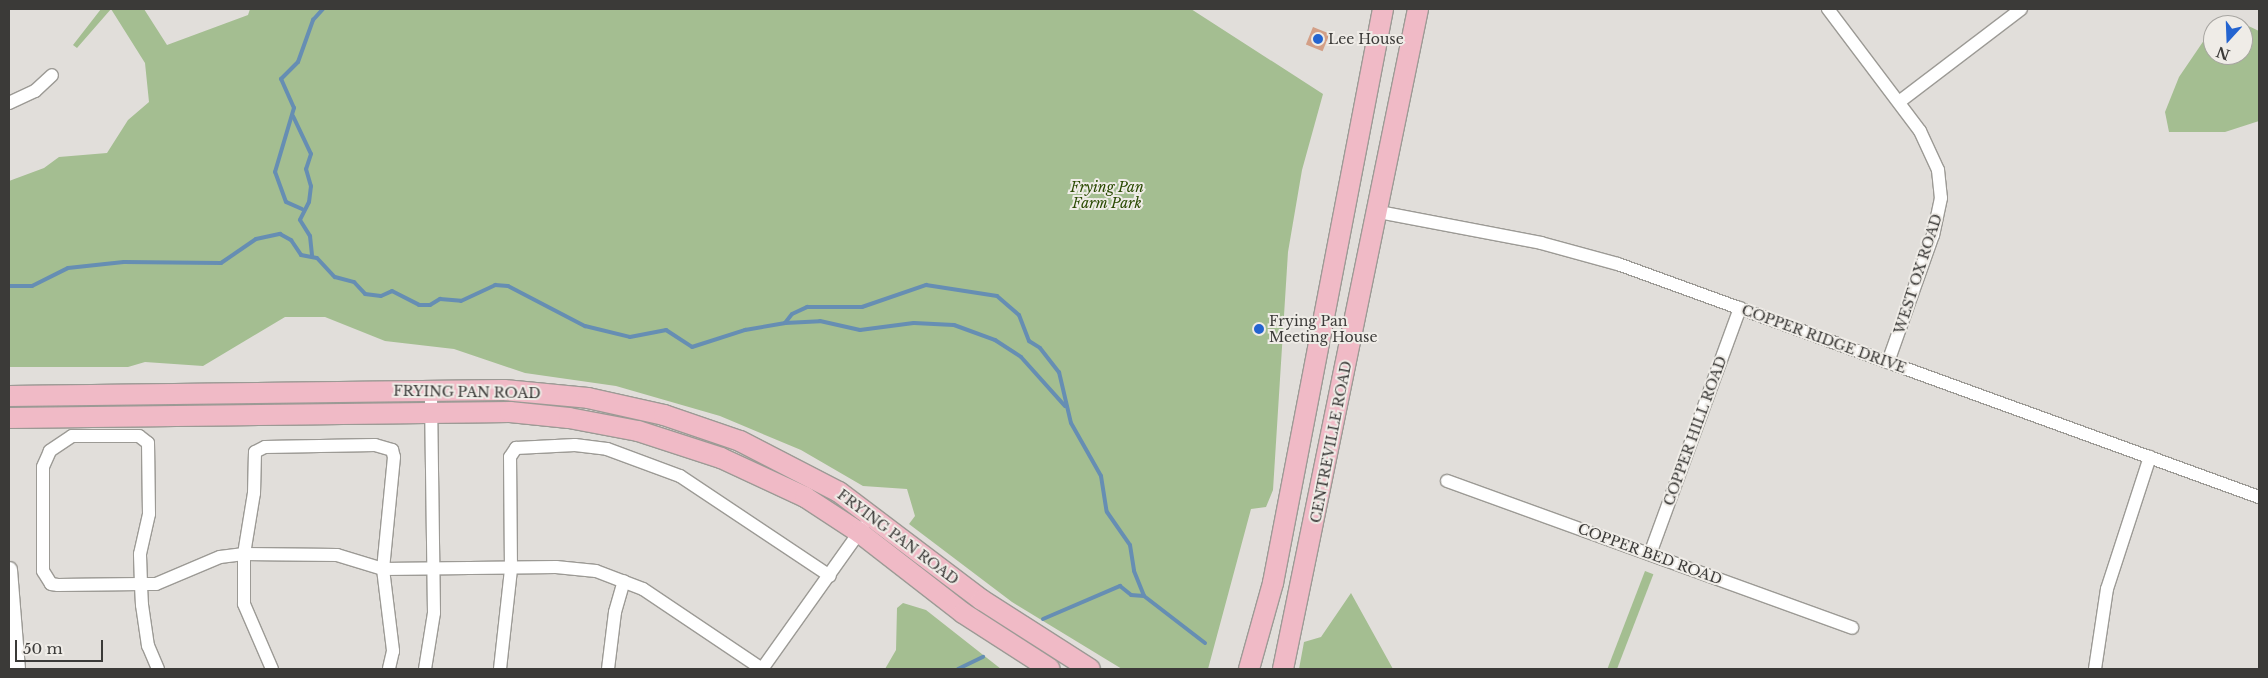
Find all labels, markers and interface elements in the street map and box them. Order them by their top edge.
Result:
north arrow [2203,15,2253,65]
place label: Lee House [1328,31,1404,47]
marker: Lee House [1312,33,1324,45]
text: N [2214,42,2232,64]
park label: Frying Pan Farm Park [1070,179,1144,212]
street label: WEST OX ROAD [1891,212,1945,336]
street label: COPPER RIDGE DRIVE [1739,301,1909,377]
place label: Frying Pan Meeting House [1269,313,1378,346]
marker: Frying Pan Meeting House [1253,323,1265,335]
street label: COPPER HILL ROAD [1660,354,1730,508]
street label: CENTREVILLE ROAD [1307,360,1355,524]
street label: FRYING PAN ROAD [393,382,541,402]
street label: FRYING PAN ROAD [834,486,962,588]
street label: COPPER BED ROAD [1575,520,1725,588]
scale bar [18,630,105,662]
text: 50 m [23,639,63,658]

